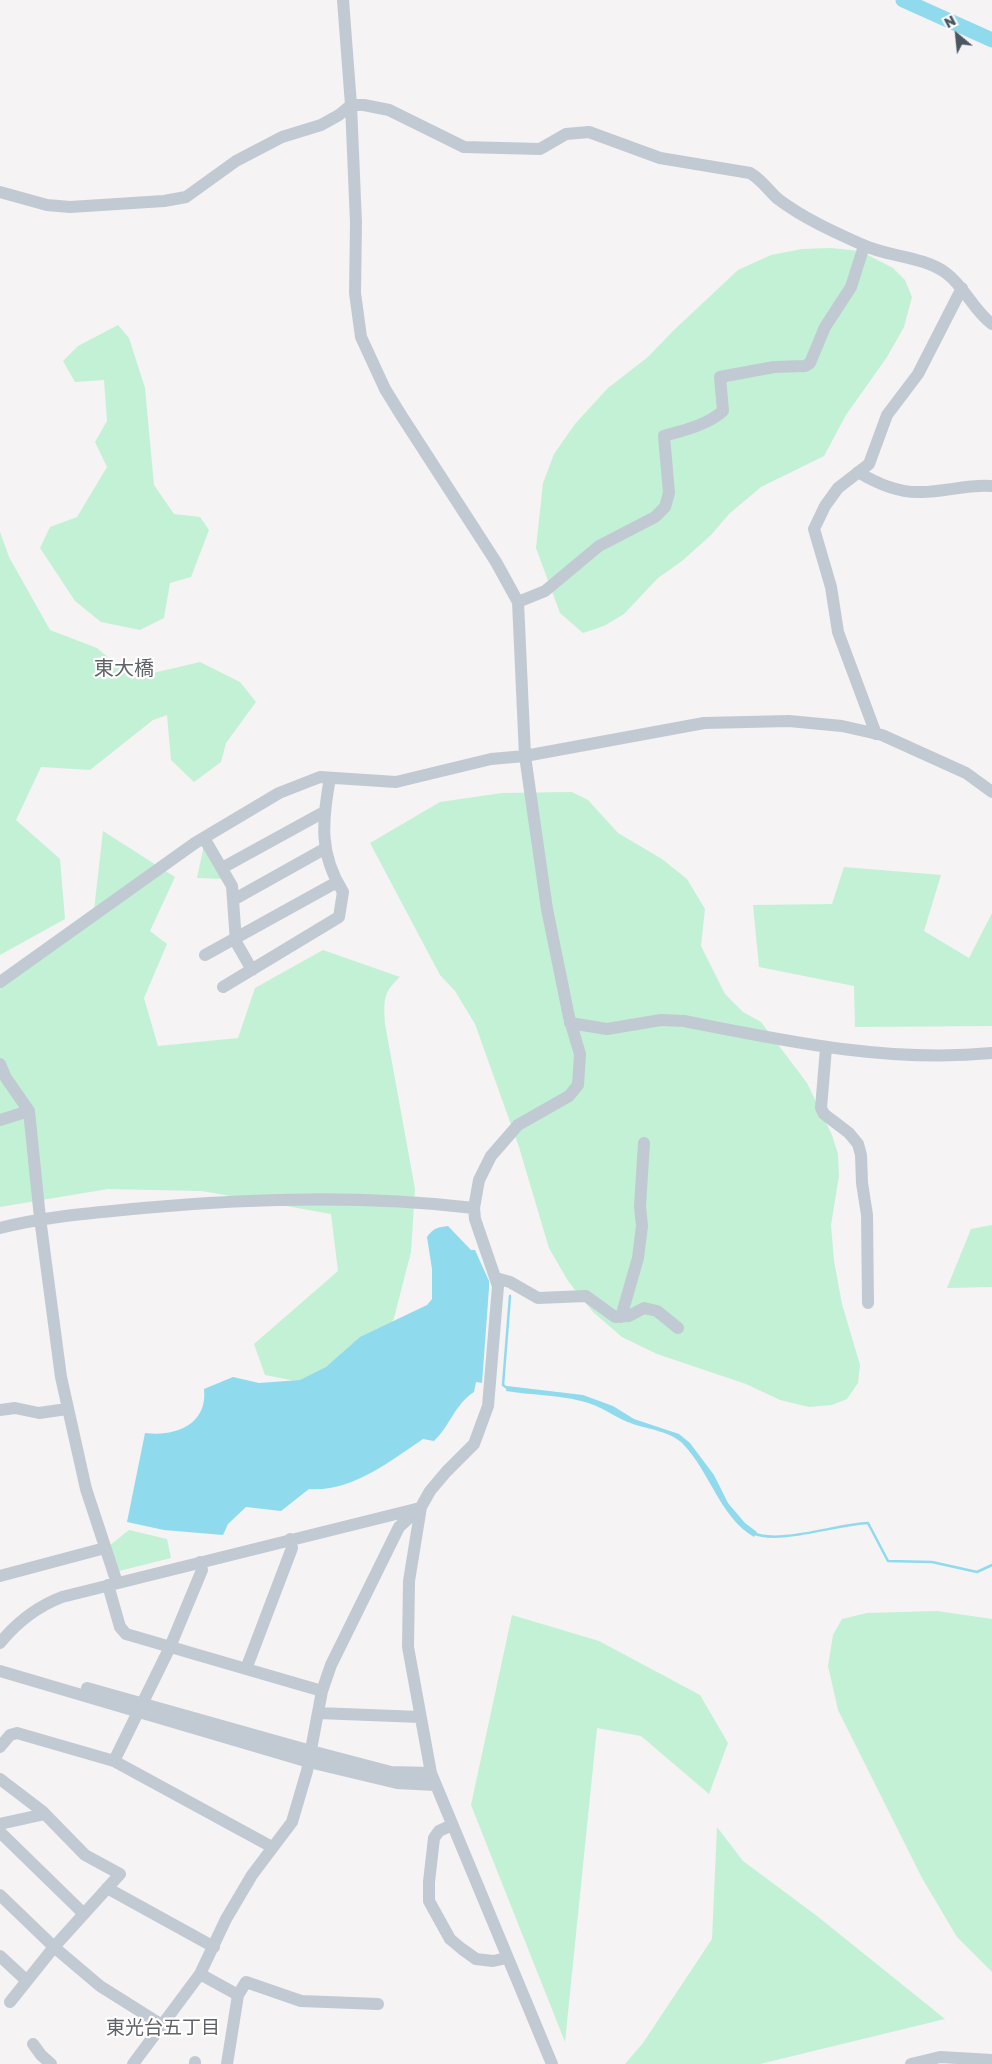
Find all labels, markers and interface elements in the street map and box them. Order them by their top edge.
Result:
north arrow [932,10,982,60]
text: N [941,11,958,31]
district label: 東大橋 [94,657,154,681]
district label: 東光台五丁目 [106,2017,220,2039]

